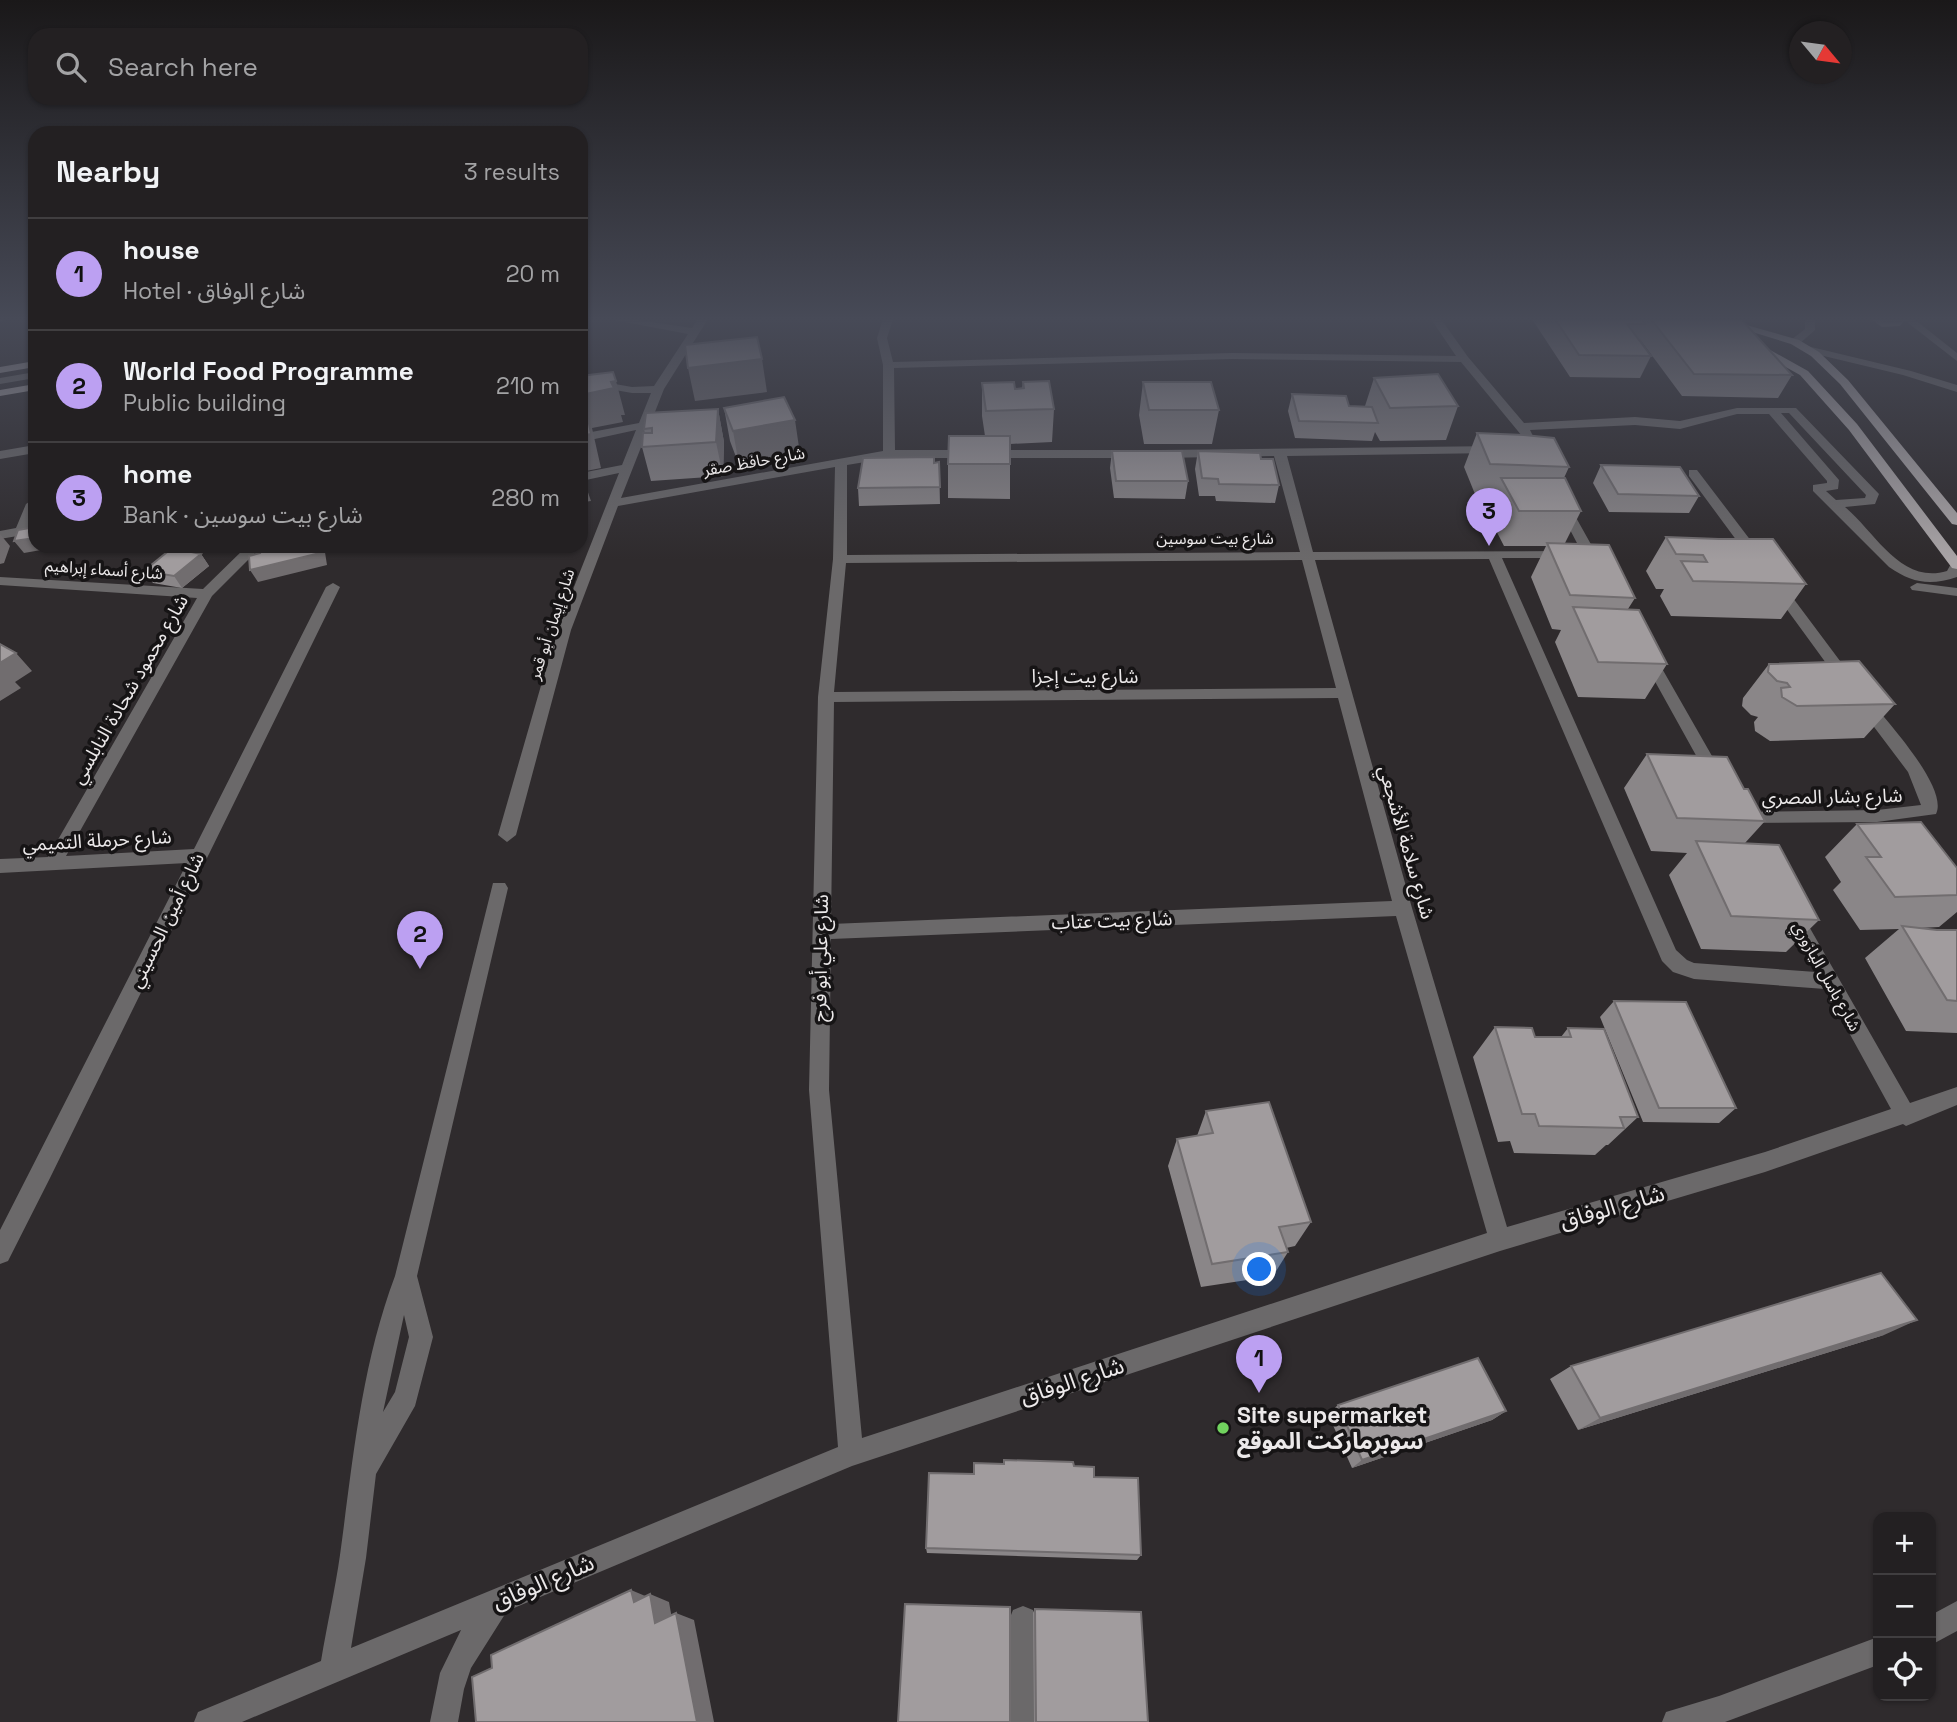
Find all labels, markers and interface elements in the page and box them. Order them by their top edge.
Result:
north arrow [1789,21,1852,84]
search box [28,28,588,105]
icon: search [52,48,90,86]
text: Search here [108,50,258,84]
text: Nearby [56,152,160,191]
text: 3 results [464,157,560,187]
text: house [123,233,200,267]
text: 1 [74,259,84,289]
text: 20 m [506,259,560,289]
text: Hotel · شارع الوفاق [123,276,305,306]
text: World Food Programme [123,354,414,388]
text: 2 [72,371,86,401]
text: 210 m [496,371,560,401]
text: Public building [123,388,286,418]
street label: شارع حافظ صقر [701,442,807,483]
text: home [123,457,192,491]
text: 3 [72,483,86,513]
text: 280 m [491,483,560,513]
pin: 3 [1466,488,1512,546]
text: Bank · شارع بيت سوسين [123,500,363,530]
street label: شارع بيت سوسين [1156,528,1274,551]
street label: شارع أسماء إبراهيم [44,555,164,586]
street label: شارع إيمان أبو قمر [523,566,581,684]
street label: شارع محمود شحادة النابلسي [65,590,196,790]
street label: شارع بيت إجزا [1032,664,1139,690]
street label: شارع سلامة الأشجعي [1370,762,1440,923]
street label: شارع بشار المصري [1761,783,1903,813]
street label: شارع حرملة التميمي [22,824,172,859]
street label: شارع أمين الحسيني [123,848,212,993]
street label: شارع علي أبو فرح [807,894,837,1022]
street label: شارع بيت عتاب [1051,906,1173,936]
pin: 2 [397,911,443,969]
street label: شارع باسل اليازوري [1786,918,1865,1036]
street label: شارع الوفاق [1556,1178,1669,1238]
your location [1242,1252,1276,1286]
pin: 1 [1236,1335,1282,1393]
street label: شارع الوفاق [1016,1350,1129,1414]
place label: Site supermarket سوبرماركت الموقع [1237,1400,1427,1458]
marker: Site supermarket سوبرماركت الموقع [1215,1420,1231,1436]
map controls [1873,1512,1936,1701]
button: + [1873,1512,1936,1575]
street label: شارع الوفاق [488,1547,599,1619]
button: − [1873,1575,1936,1638]
button: locate [1873,1638,1936,1701]

